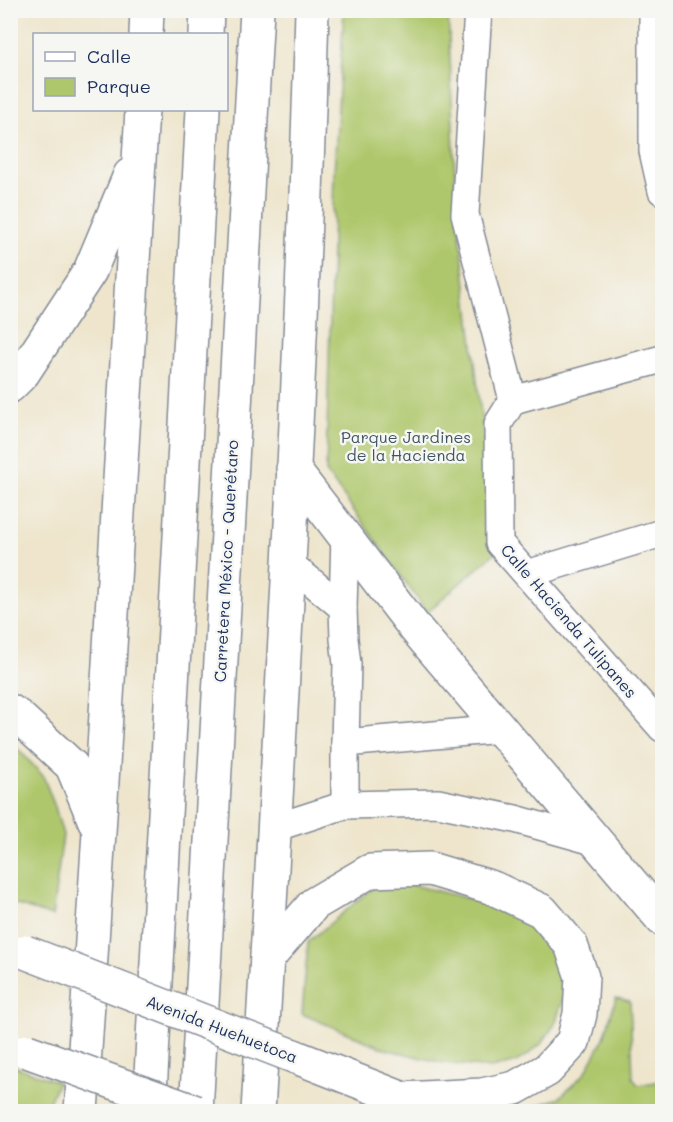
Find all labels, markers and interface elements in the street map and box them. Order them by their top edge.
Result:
legend [33,33,228,111]
text: Calle [87,44,131,68]
text: Parque [87,74,151,98]
park label: Parque Jardines de la Hacienda [341,426,471,465]
street label: Carretera México - Querétaro [209,439,242,683]
street label: Calle Hacienda Tulipanes [497,539,642,702]
street label: Avenida Huehuetoca [144,990,301,1067]

